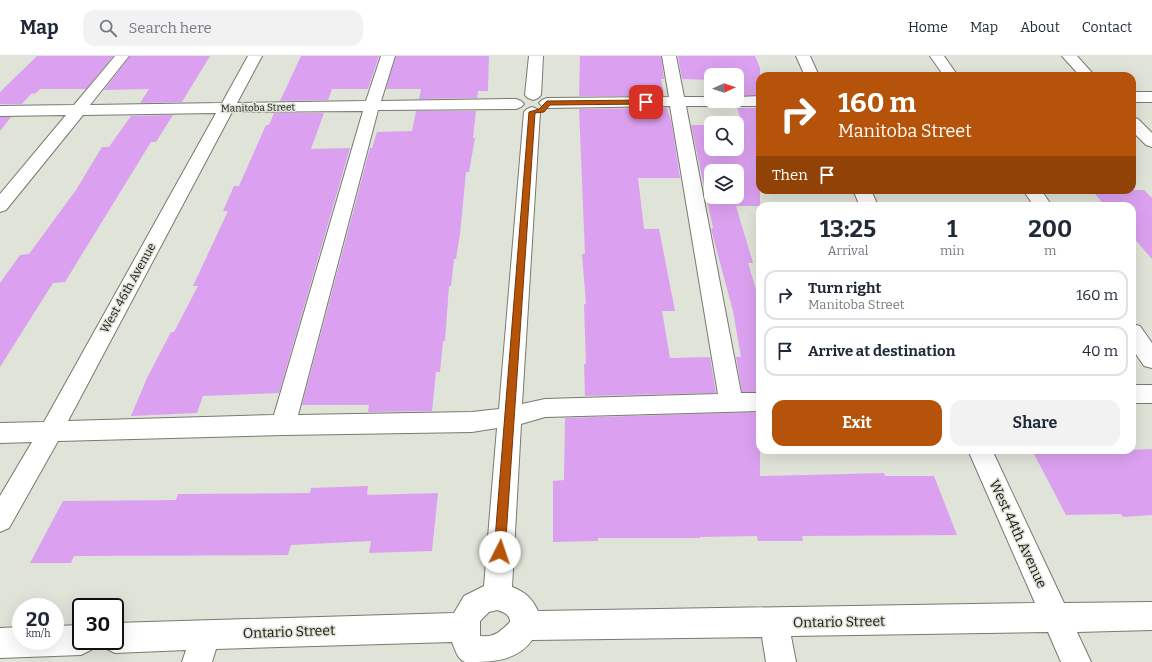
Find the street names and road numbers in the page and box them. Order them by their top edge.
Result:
street label: Manitoba Street [221,101,296,115]
street label: West 46th Avenue [97,241,159,335]
street label: West 44th Avenue [985,477,1051,591]
street label: Ontario Street [793,613,885,631]
street label: Ontario Street [243,622,335,642]

